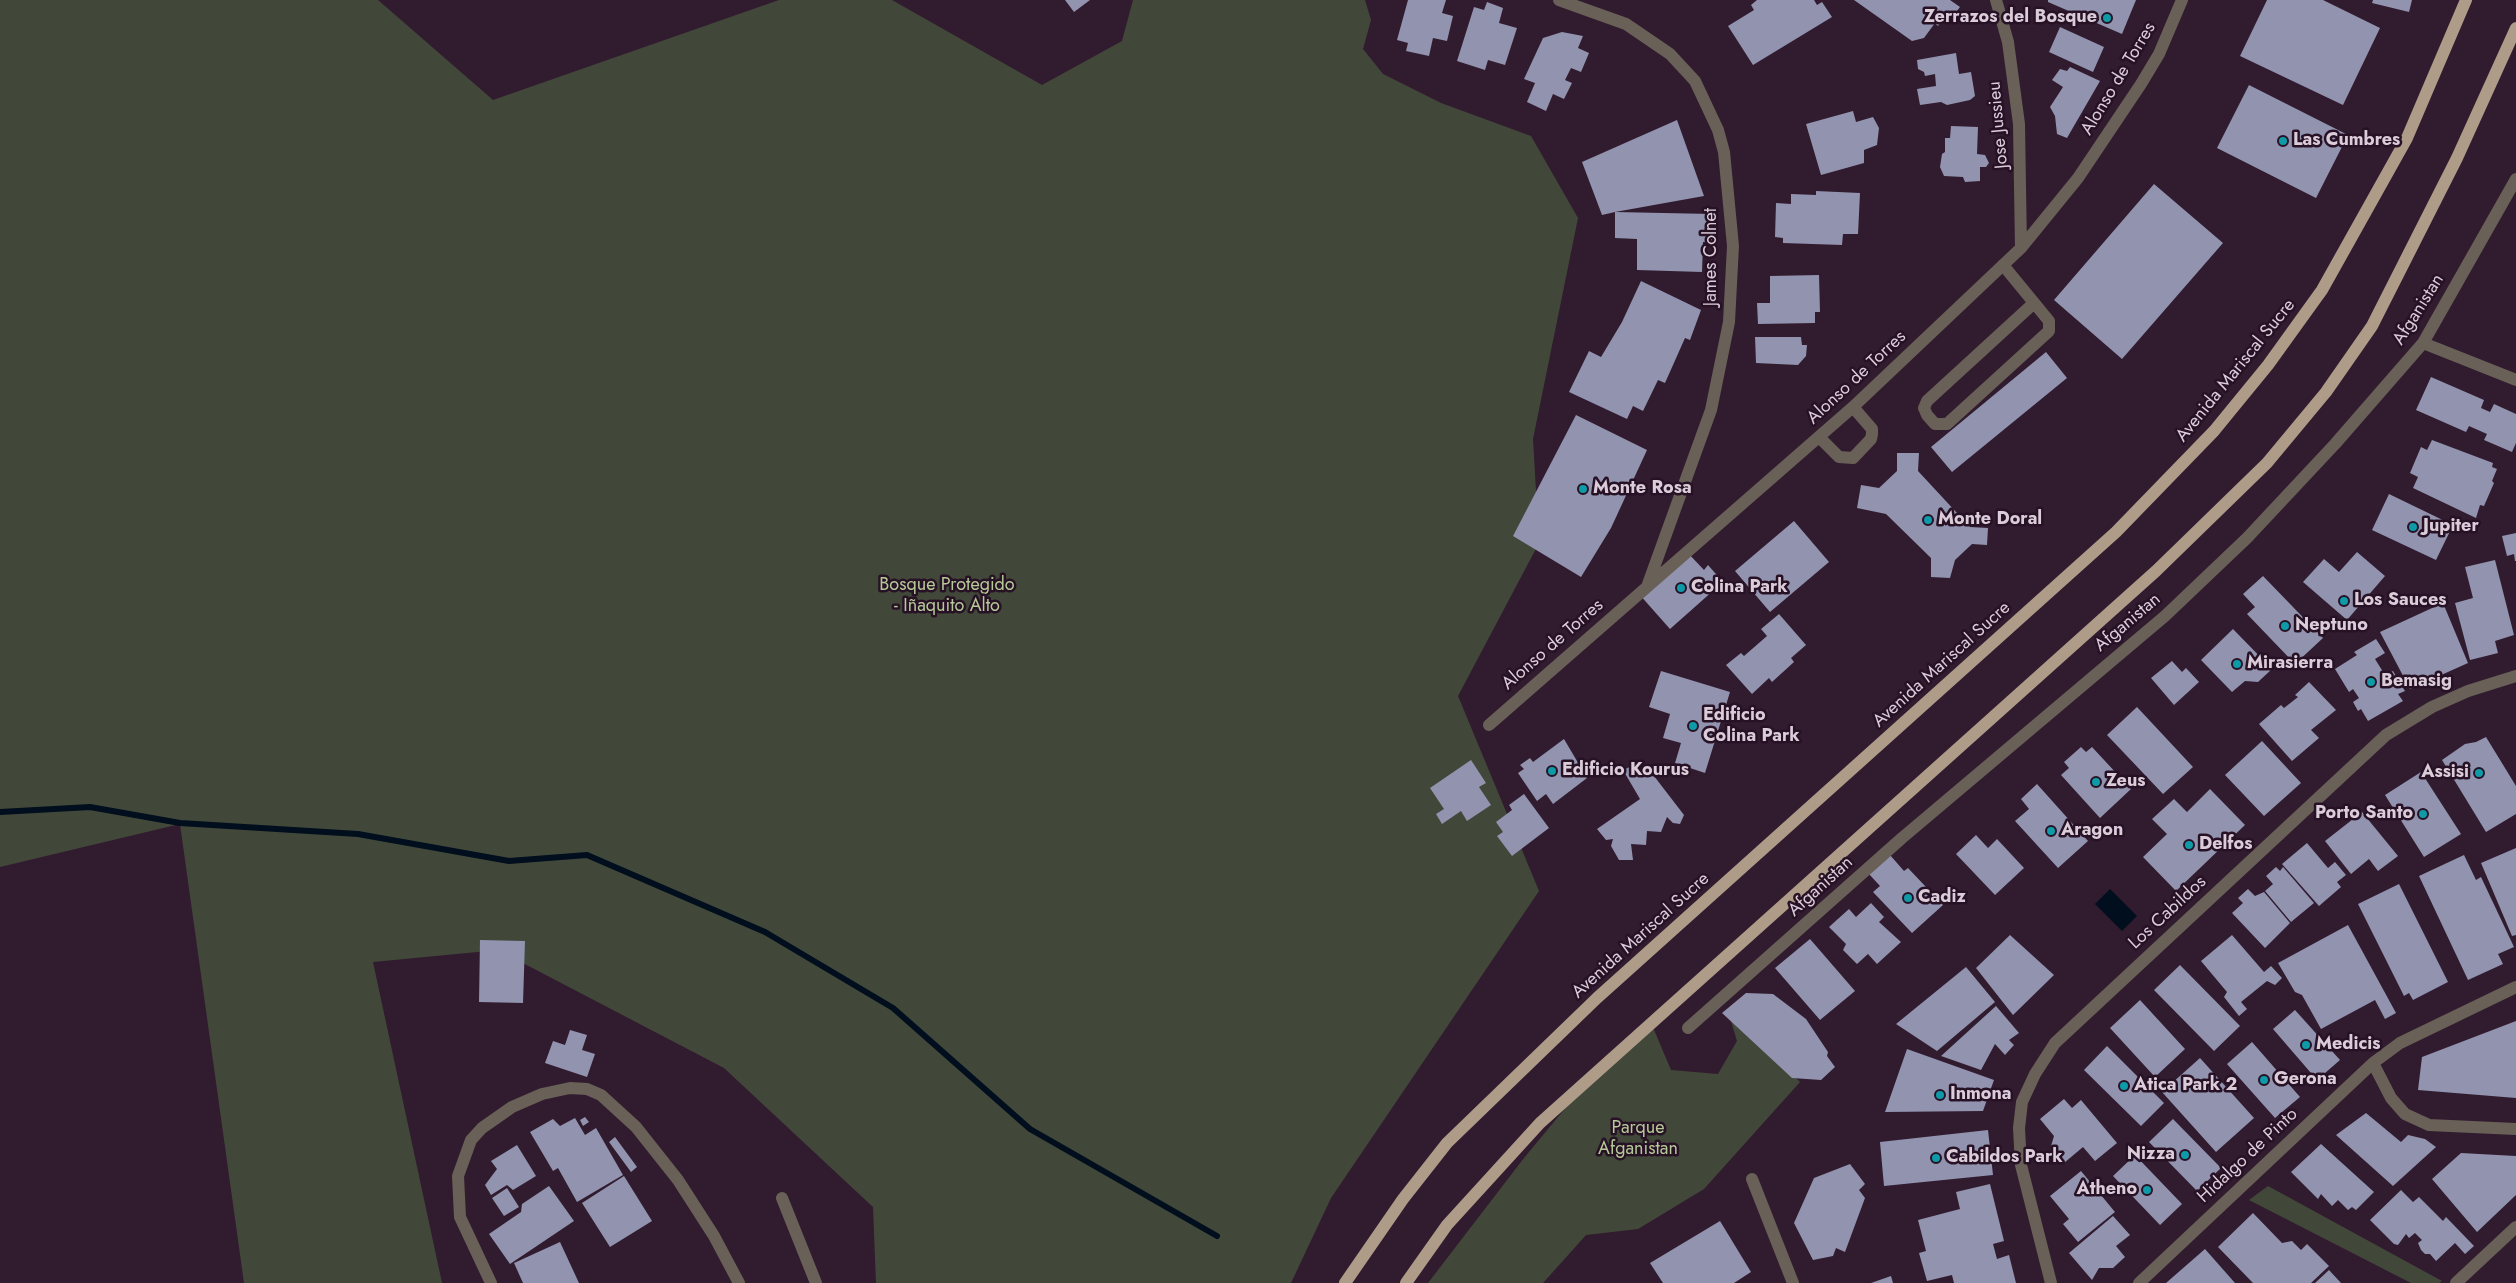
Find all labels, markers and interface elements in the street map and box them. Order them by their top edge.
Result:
place label: Zerrazos del Bosque [1924,7,2097,29]
marker: Zerrazos del Bosque [2101,12,2113,24]
street label: Alonso de Torres [2077,19,2161,139]
street label: Jose Jussieu [1984,80,2014,170]
place label: Las Cumbres [2293,130,2400,152]
marker: Las Cumbres [2277,135,2289,147]
street label: James Colnet [1701,208,1723,306]
street label: Afganistan [2389,270,2449,350]
street label: Avenida Mariscal Sucre [2172,295,2300,447]
street label: Alonso de Torres [1803,327,1911,429]
place label: Monte Rosa [1593,478,1692,500]
marker: Monte Rosa [1577,483,1589,495]
place label: Monte Doral [1938,509,2042,531]
marker: Monte Doral [1922,514,1934,526]
place label: Jupiter [2423,516,2479,538]
marker: Jupiter [2407,521,2419,533]
park label: Bosque Protegido - Iñaquito Alto [879,575,1015,618]
place label: Colina Park [1691,577,1788,599]
marker: Colina Park [1675,582,1687,594]
street label: Afganistan [2091,589,2165,657]
place label: Los Sauces [2354,590,2446,612]
street label: Alonso de Torres [1498,595,1608,695]
marker: Los Sauces [2338,595,2350,607]
street label: Avenida Mariscal Sucre [1869,598,2015,732]
place label: Neptuno [2295,615,2368,637]
marker: Neptuno [2279,620,2291,632]
place label: Mirasierra [2247,653,2333,675]
marker: Mirasierra [2231,658,2243,670]
place label: Bemasig [2381,671,2452,693]
marker: Bemasig [2365,676,2377,688]
place label: Edificio Colina Park [1703,705,1800,748]
marker: Edificio Colina Park [1687,720,1699,732]
place label: Edificio Kourus [1562,760,1689,782]
place label: Assisi [2421,762,2469,784]
marker: Edificio Kourus [1546,765,1558,777]
marker: Assisi [2473,767,2485,779]
place label: Zeus [2106,771,2145,793]
marker: Zeus [2090,776,2102,788]
place label: Porto Santo [2315,803,2413,825]
marker: Porto Santo [2417,808,2429,820]
place label: Aragon [2061,820,2123,842]
marker: Aragon [2045,825,2057,837]
place label: Delfos [2199,834,2252,856]
marker: Delfos [2183,839,2195,851]
street label: Afganistan [1784,852,1858,922]
street label: Avenida Mariscal Sucre [1568,869,1714,1003]
street label: Los Cabildos [2125,872,2211,954]
place label: Cadiz [1918,887,1966,909]
marker: Cadiz [1902,892,1914,904]
place label: Medicis [2316,1034,2380,1056]
marker: Medicis [2300,1039,2312,1051]
place label: Gerona [2274,1069,2337,1091]
marker: Gerona [2258,1074,2270,1086]
place label: Atica Park 2 [2134,1075,2237,1097]
marker: Atica Park 2 [2118,1080,2130,1092]
place label: Inmona [1950,1084,2012,1106]
marker: Inmona [1934,1089,1946,1101]
street label: Hidalgo de Pinto [2193,1104,2303,1208]
park label: Parque Afganistan [1598,1118,1678,1160]
place label: Nizza [2127,1144,2175,1166]
place label: Cabildos Park [1946,1147,2063,1169]
marker: Nizza [2179,1149,2191,1161]
marker: Cabildos Park [1930,1152,1942,1164]
place label: Atheno [2077,1179,2137,1201]
marker: Atheno [2141,1184,2153,1196]

